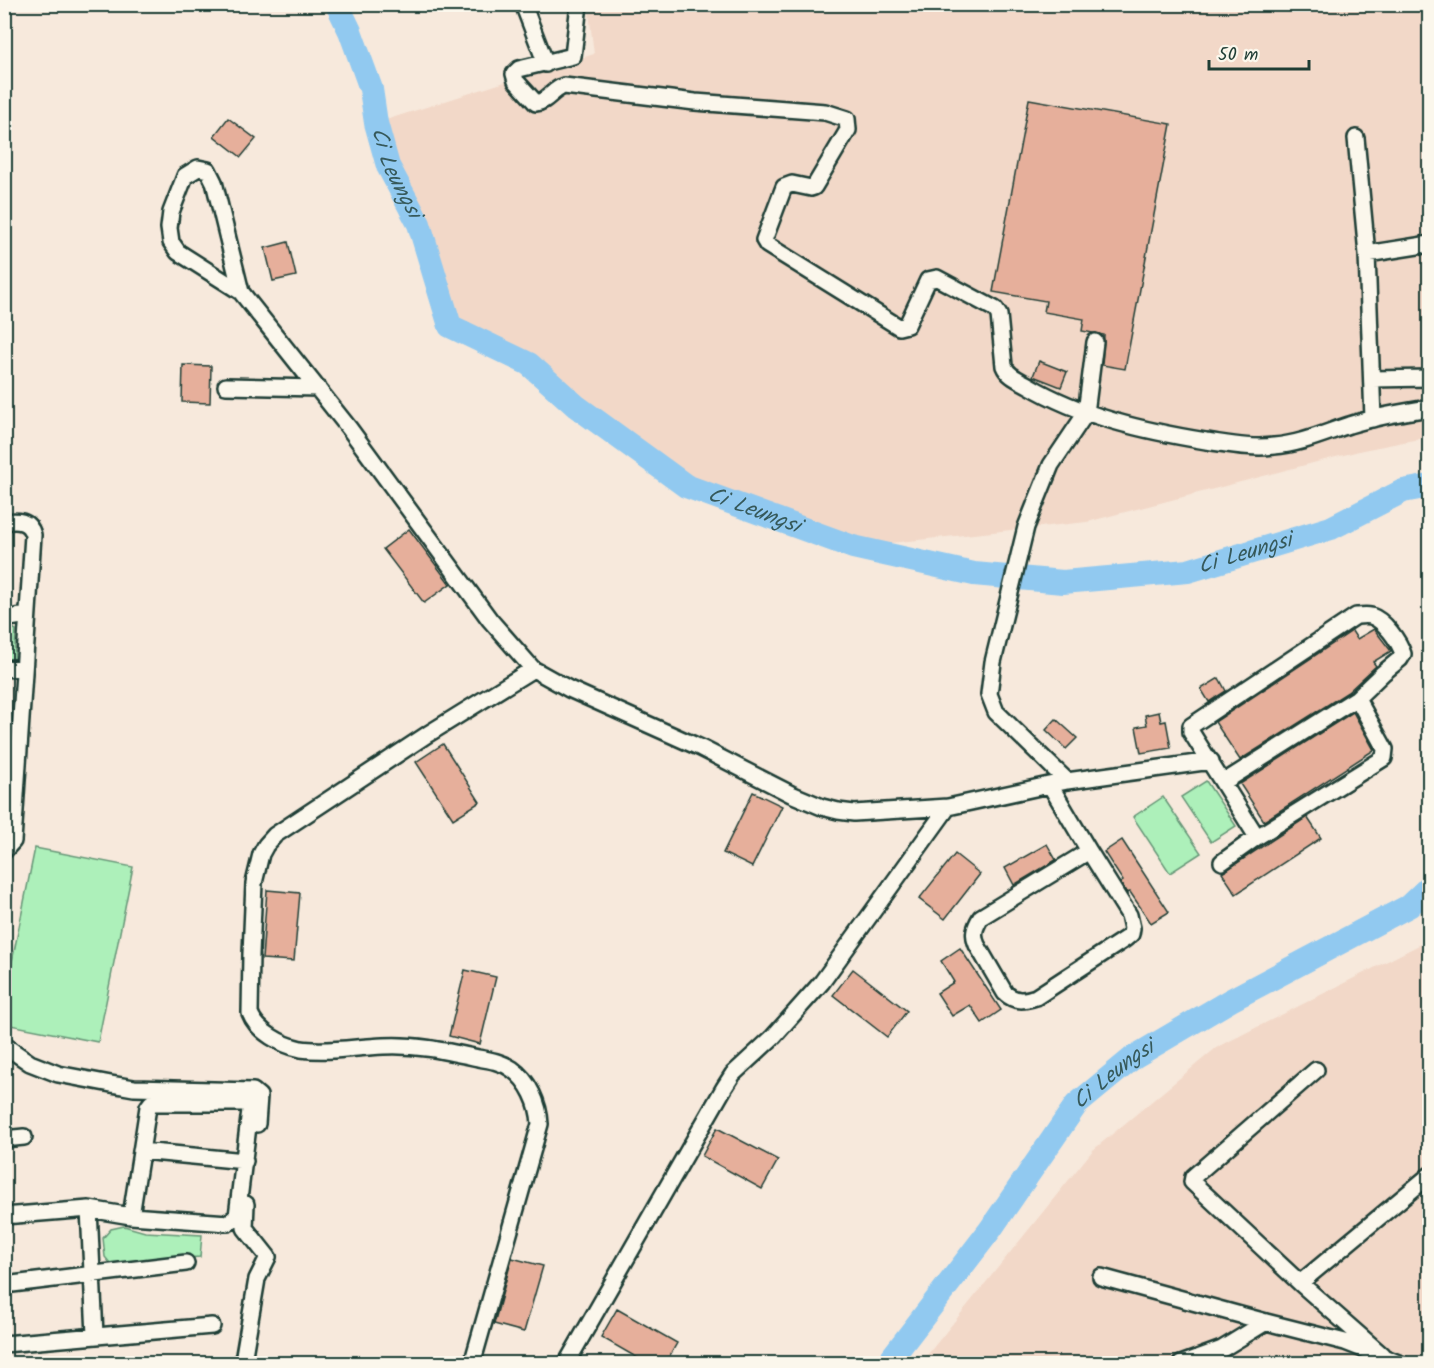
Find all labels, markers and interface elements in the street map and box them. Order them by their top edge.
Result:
scale bar [1209,33,1310,71]
text: 50 m [1218,41,1258,70]
water label: Ci Leungsi [361,124,433,229]
water label: Ci Leungsi [703,478,810,545]
water label: Ci Leungsi [1194,522,1301,584]
water label: Ci Leungsi [1065,1029,1165,1119]

